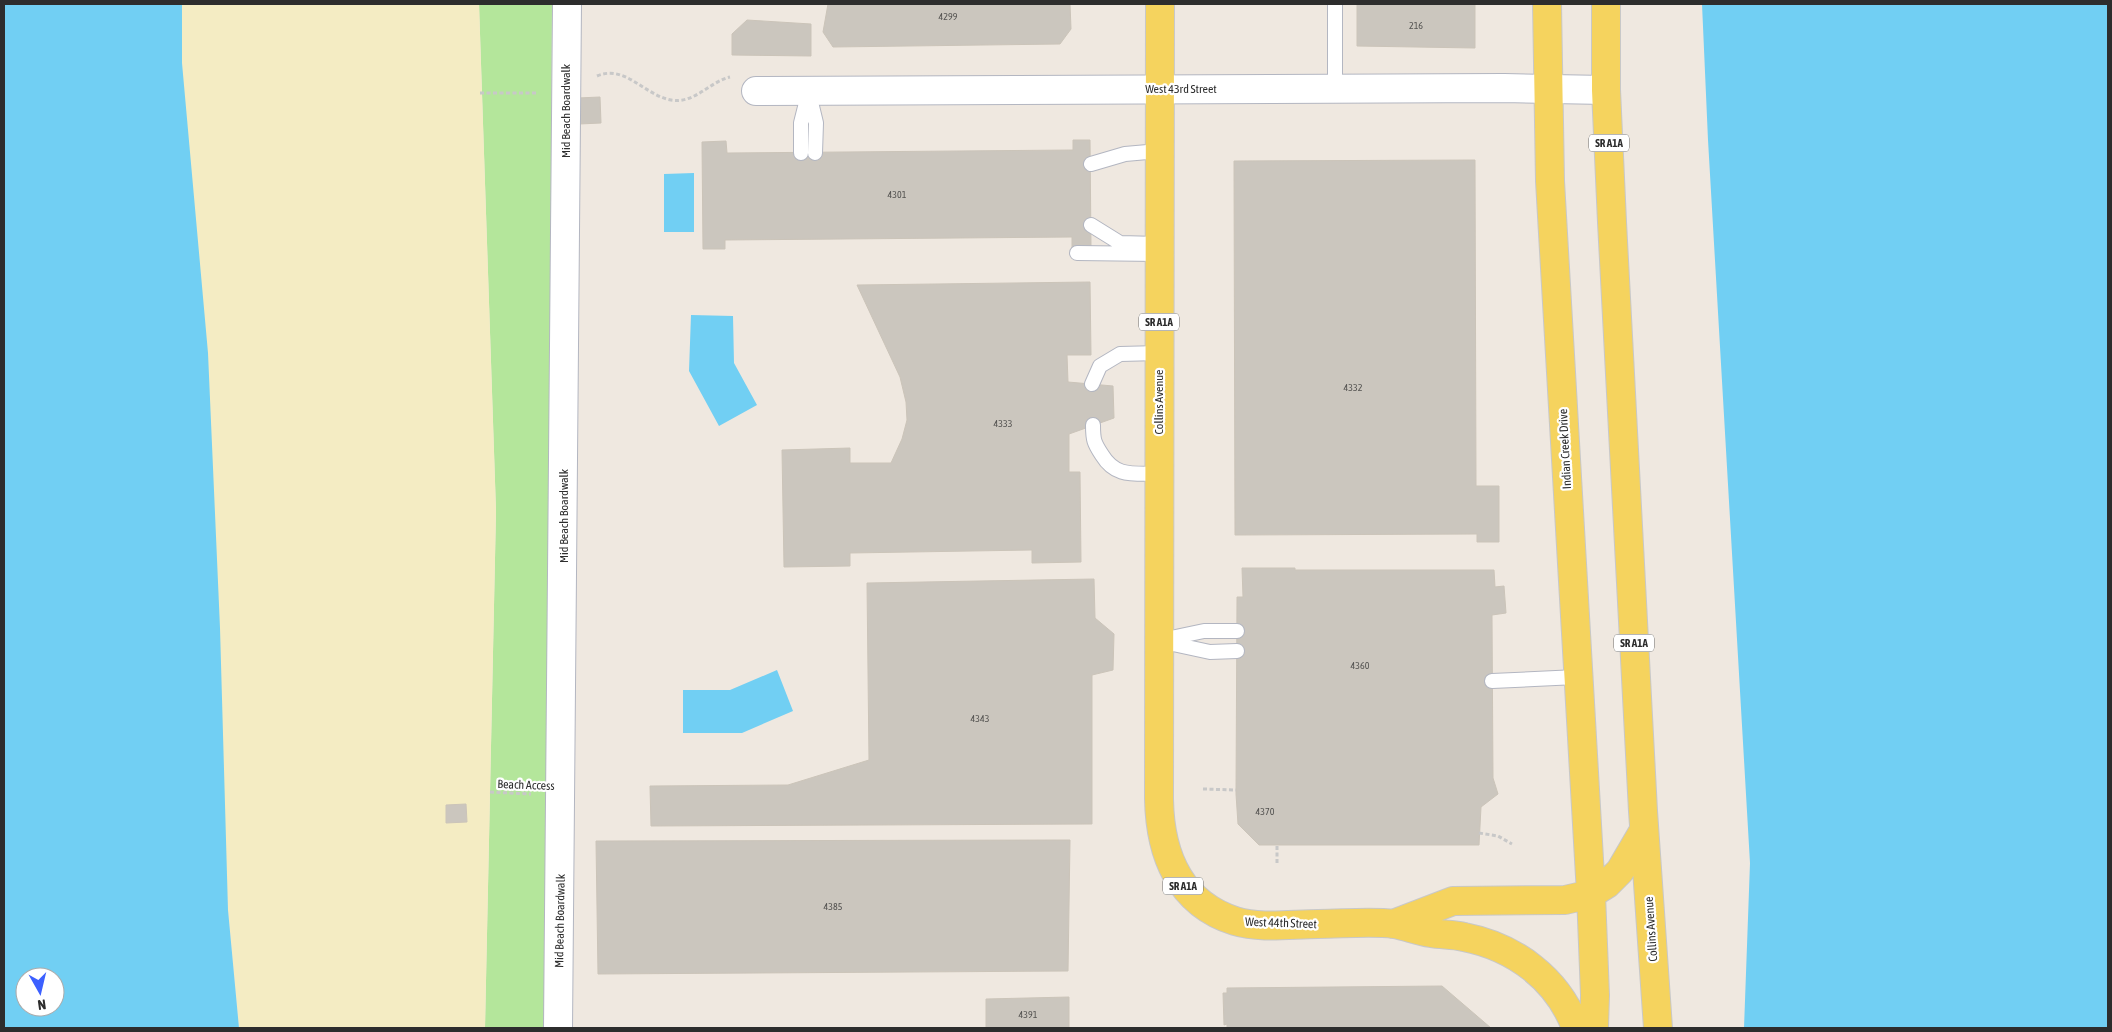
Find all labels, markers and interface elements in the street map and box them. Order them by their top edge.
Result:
house number: 4299 [939,11,958,22]
house number: 216 [1409,20,1423,31]
street label: Mid Beach Boardwalk [559,63,573,158]
street label: West 43rd Street [1145,82,1217,96]
road number: SR A1A [1589,134,1629,152]
house number: 4301 [888,189,907,200]
road number: SR A1A [1139,314,1179,331]
street label: Collins Avenue [1152,369,1166,435]
house number: 4332 [1344,382,1363,393]
street label: Indian Creek Drive [1556,409,1574,489]
house number: 4333 [994,418,1013,429]
street label: Mid Beach Boardwalk [557,468,571,563]
road number: SR A1A [1614,634,1654,651]
house number: 4360 [1351,660,1370,671]
house number: 4343 [971,713,990,724]
street label: Beach Access [497,777,555,793]
house number: 4370 [1256,806,1275,817]
street label: Mid Beach Boardwalk [552,873,568,968]
road number: SR A1A [1163,878,1203,894]
street label: Collins Avenue [1642,896,1660,962]
house number: 4385 [824,901,843,912]
street label: West 44th Street [1245,915,1318,931]
north arrow [15,967,65,1017]
text: N [37,996,47,1013]
house number: 4391 [1019,1009,1038,1020]

